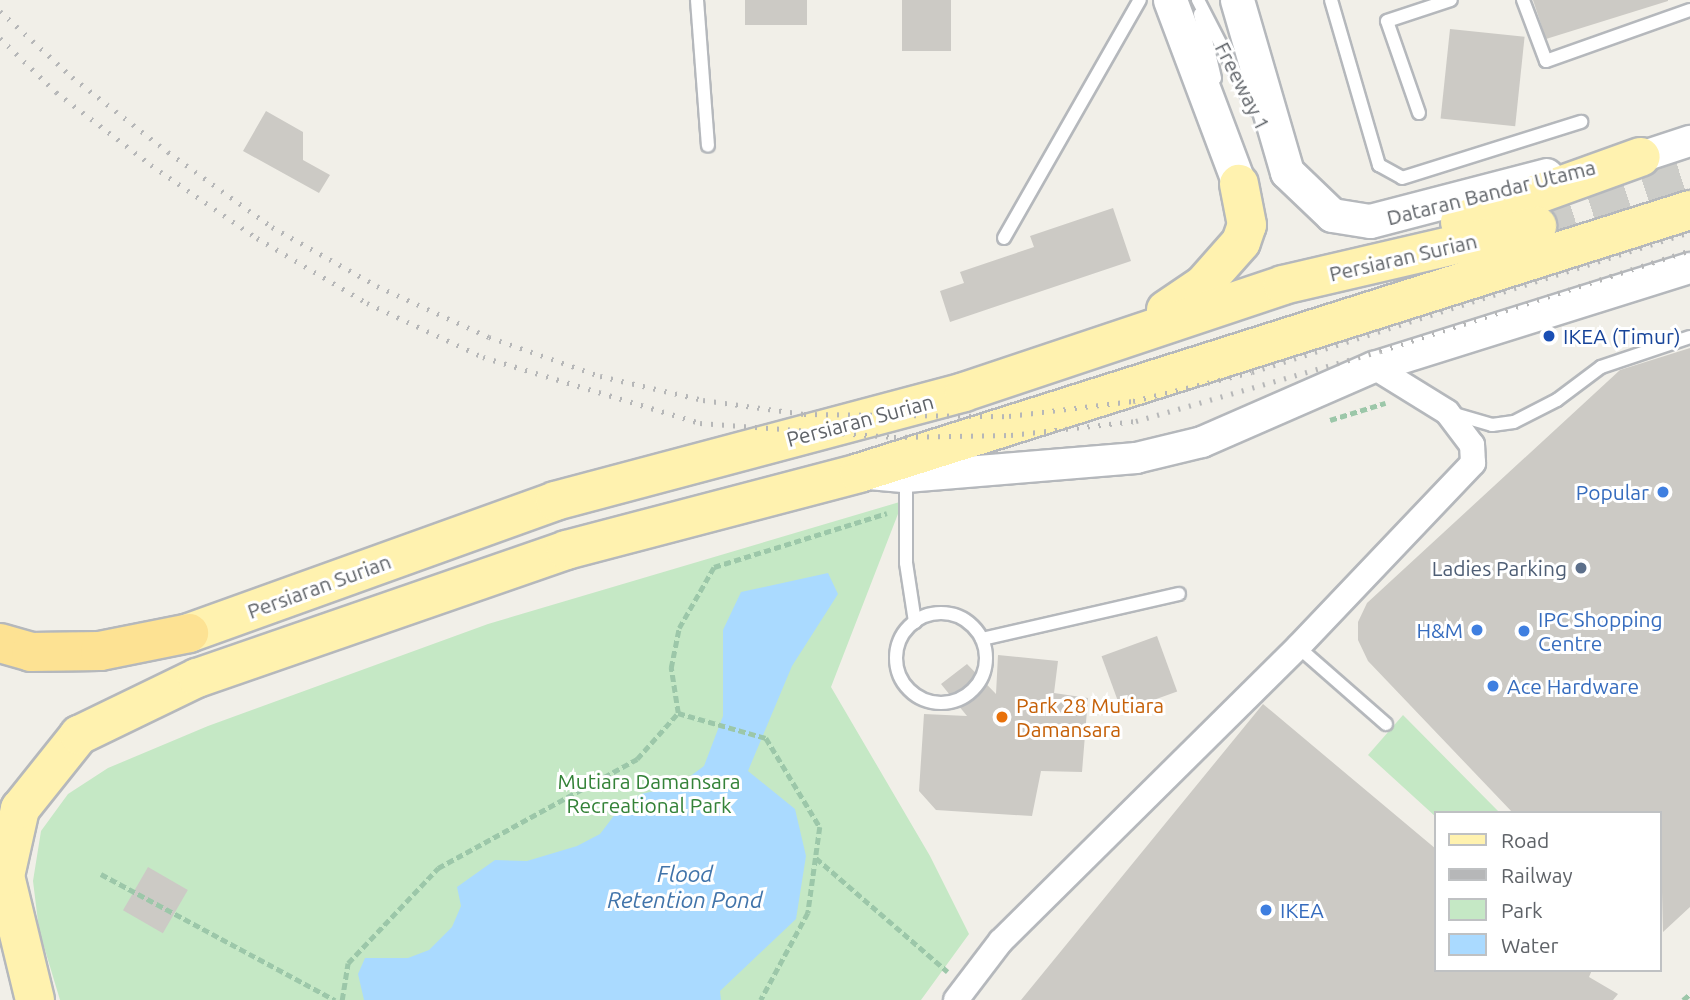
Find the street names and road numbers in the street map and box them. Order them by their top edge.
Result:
street label: Freeway 1 [1210,38,1276,134]
street label: Dataran Bandar Utama [1384,154,1598,230]
street label: Persiaran Surian [1327,228,1479,286]
street label: Persiaran Surian [784,388,936,452]
street label: Persiaran Surian [244,548,394,624]

